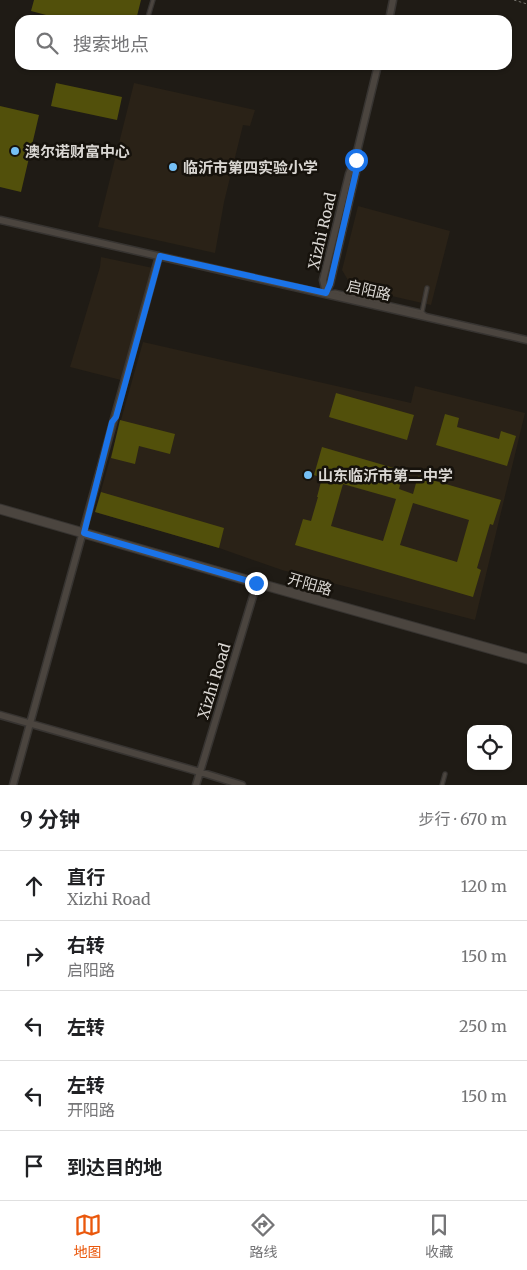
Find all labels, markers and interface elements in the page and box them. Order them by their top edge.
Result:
search box [15,15,512,70]
icon: search [33,29,61,57]
text: 搜索地点 [73,32,149,56]
place label: 澳尔诺财富中心 [25,142,130,161]
marker: 澳尔诺财富中心 [9,145,21,157]
route start [345,149,368,172]
place label: 临沂市第四实验小学 [183,158,318,177]
marker: 临沂市第四实验小学 [167,161,179,173]
street label: Xizhi Road [304,191,340,271]
street label: 启阳路 [345,276,393,304]
place label: 山东临沂市第二中学 [318,466,453,485]
marker: 山东临沂市第二中学 [302,469,314,481]
street label: 开阳路 [286,569,334,599]
route end [245,572,268,595]
street label: Xizhi Road [193,641,235,721]
map controls [467,725,512,770]
button: locate [467,725,512,770]
text: 9 分钟 [20,806,80,833]
text: 步行 · 670 m [418,809,507,829]
text: 直行 [67,865,105,889]
icon: ahead [20,872,48,900]
text: 120 m [461,876,507,896]
text: Xizhi Road [67,889,151,909]
text: 右转 [67,933,105,957]
icon: right [20,942,48,970]
text: 150 m [461,946,507,966]
text: 启阳路 [67,960,115,980]
icon: left [20,1012,48,1040]
text: 左转 [67,1015,105,1039]
text: 250 m [459,1016,507,1036]
text: 左转 [67,1073,105,1097]
icon: left [20,1082,48,1110]
text: 150 m [461,1086,507,1106]
text: 开阳路 [67,1100,115,1120]
icon: arrive [20,1152,48,1180]
text: 到达目的地 [67,1155,162,1179]
tab: 地图 [74,1211,102,1261]
tab: 路线 [249,1211,277,1261]
tab: 收藏 [425,1211,453,1261]

